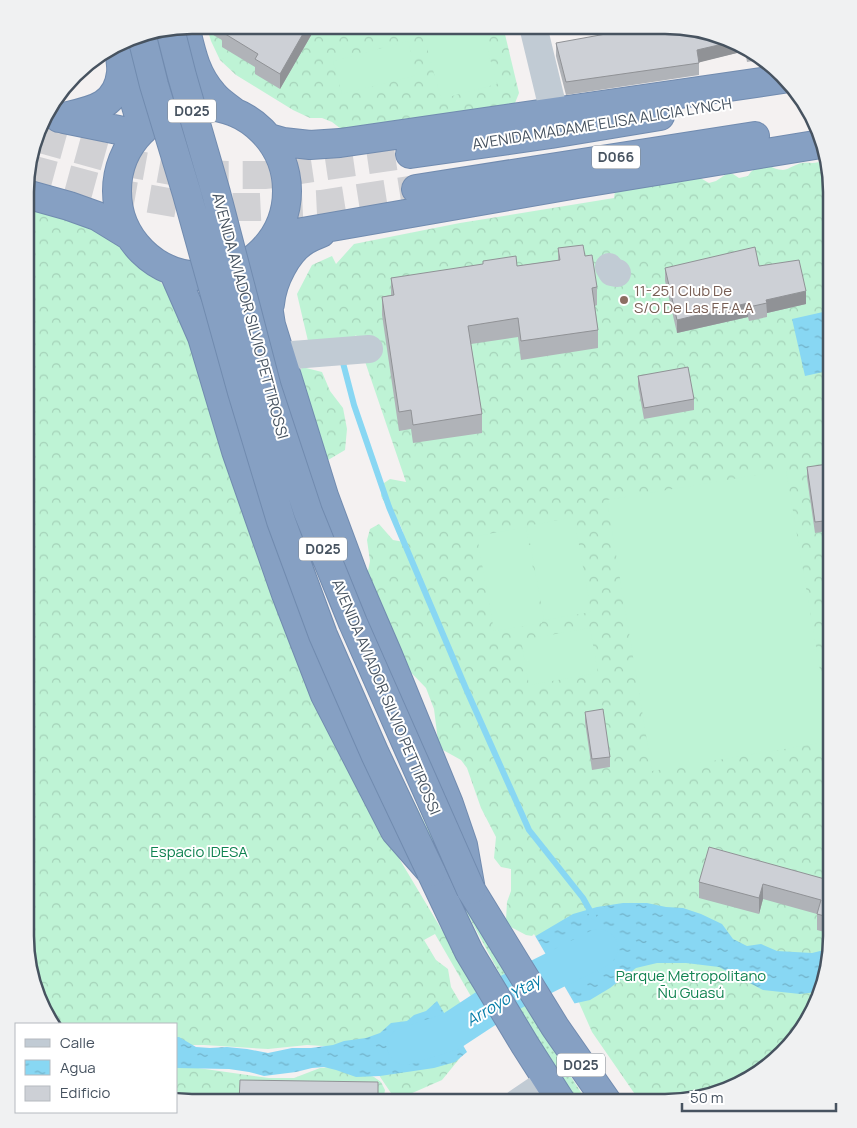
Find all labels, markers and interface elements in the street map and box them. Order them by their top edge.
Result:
street label: AVENIDA MADAME ELISA ALICIA LYNCH [471,93,733,154]
road number: D025 [168,100,216,122]
road number: D066 [592,146,640,168]
street label: AVENIDA AVIADOR SILVIO PETTIROSSI [207,190,294,441]
place label: 11-251 Club De S/O De Las F.F.A.A [634,280,754,318]
marker: 11-251 Club De S/O De Las F.F.A.A [618,294,630,306]
road number: D025 [299,538,347,560]
street label: AVENIDA AVIADOR SILVIO PETTIROSSI [327,576,446,818]
park label: Espacio IDESA [150,841,248,862]
park label: Parque Metropolitano Ñu Guasú [616,965,766,1003]
water label: Arroyo Ytay [462,968,547,1031]
legend [15,1023,178,1113]
text: Calle [60,1032,95,1053]
road number: D025 [557,1054,605,1076]
text: Agua [60,1057,96,1078]
scale bar [682,1080,836,1112]
text: Edificio [60,1082,111,1103]
text: 50 m [690,1087,724,1108]

